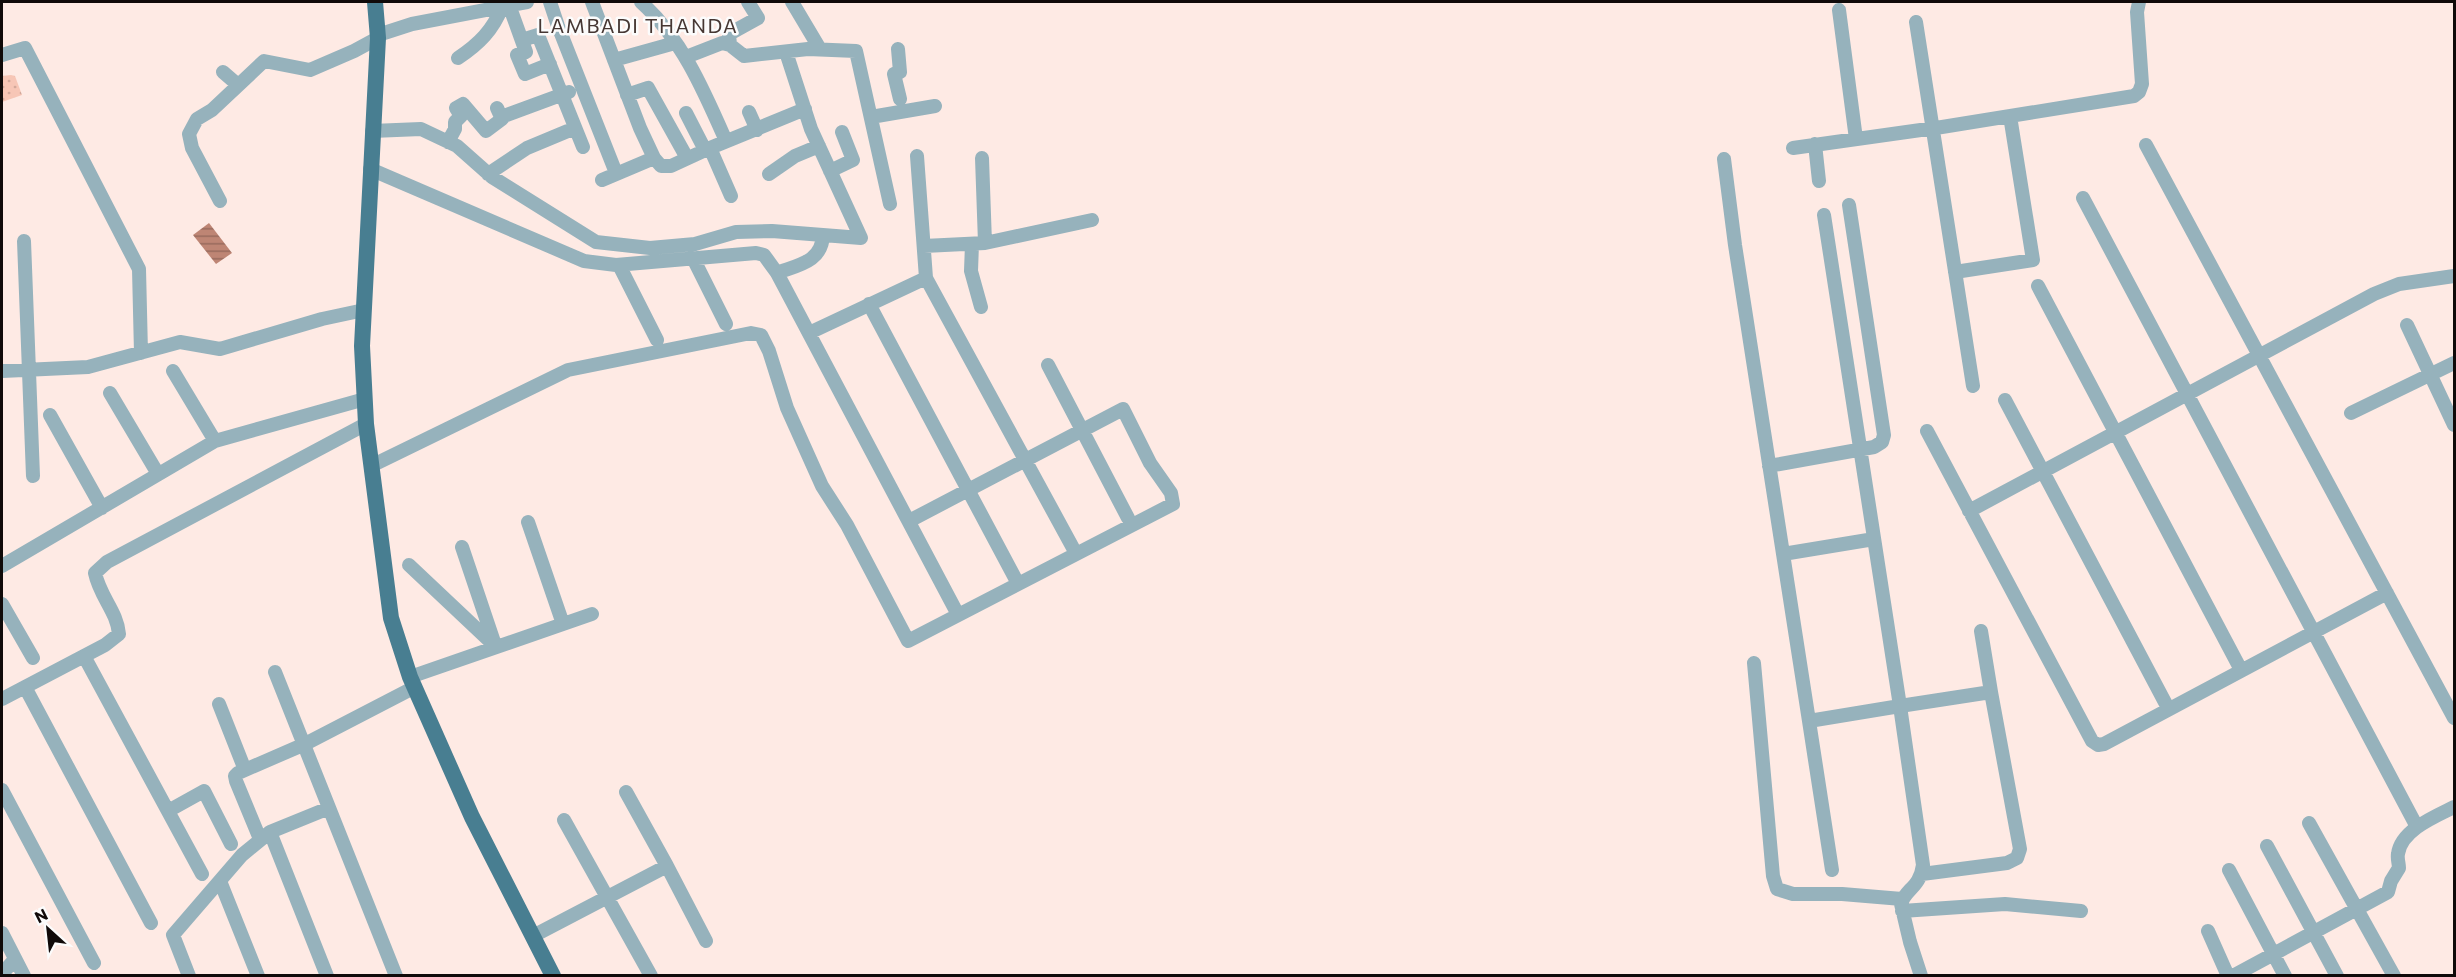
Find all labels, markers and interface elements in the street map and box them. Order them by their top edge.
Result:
district label: LAMBADI THANDA [538,13,738,37]
north arrow [18,899,78,959]
text: N [31,904,51,926]

